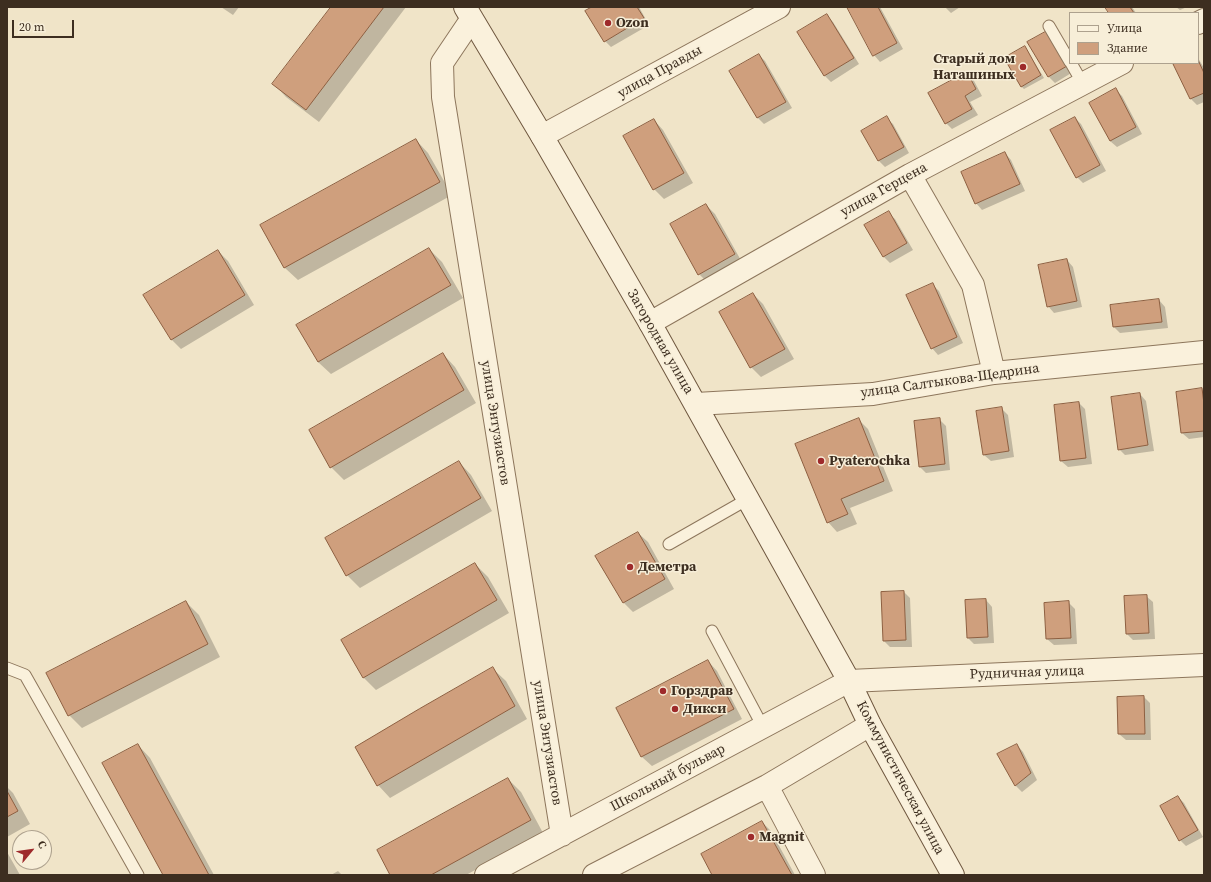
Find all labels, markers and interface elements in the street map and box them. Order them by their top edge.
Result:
scale bar [14,12,76,38]
legend [1069,12,1199,64]
place label: Ozon [616,15,649,31]
marker: Ozon [603,18,613,28]
text: 20 m [19,19,45,35]
text: Улица [1107,20,1142,36]
text: Здание [1107,40,1148,56]
street label: улица Правды [615,42,705,102]
place label: Старый дом Наташиных [933,51,1015,84]
marker: Старый дом Наташиных [1018,62,1028,72]
street label: улица Герцена [838,159,930,221]
street label: Загородная улица [623,287,697,397]
street label: улица Энтузиастов [477,359,513,487]
street label: улица Салтыкова-Щедрина [859,360,1041,402]
place label: Pyaterochka [829,453,910,469]
marker: Pyaterochka [816,456,826,466]
place label: Деметра [638,559,696,575]
marker: Деметра [625,562,635,572]
street label: Рудничная улица [969,663,1085,683]
street label: улица Энтузиастов [529,679,565,807]
place label: Горздрав [671,683,733,699]
marker: Горздрав [658,686,668,696]
street label: Коммунистическая улица [852,698,948,858]
place label: Дикси [683,701,726,717]
marker: Дикси [670,704,680,714]
street label: Школьный бульвар [608,741,728,815]
place label: Magnit [759,829,804,845]
north arrow [12,830,52,870]
marker: Magnit [746,832,756,842]
text: С [34,838,50,851]

